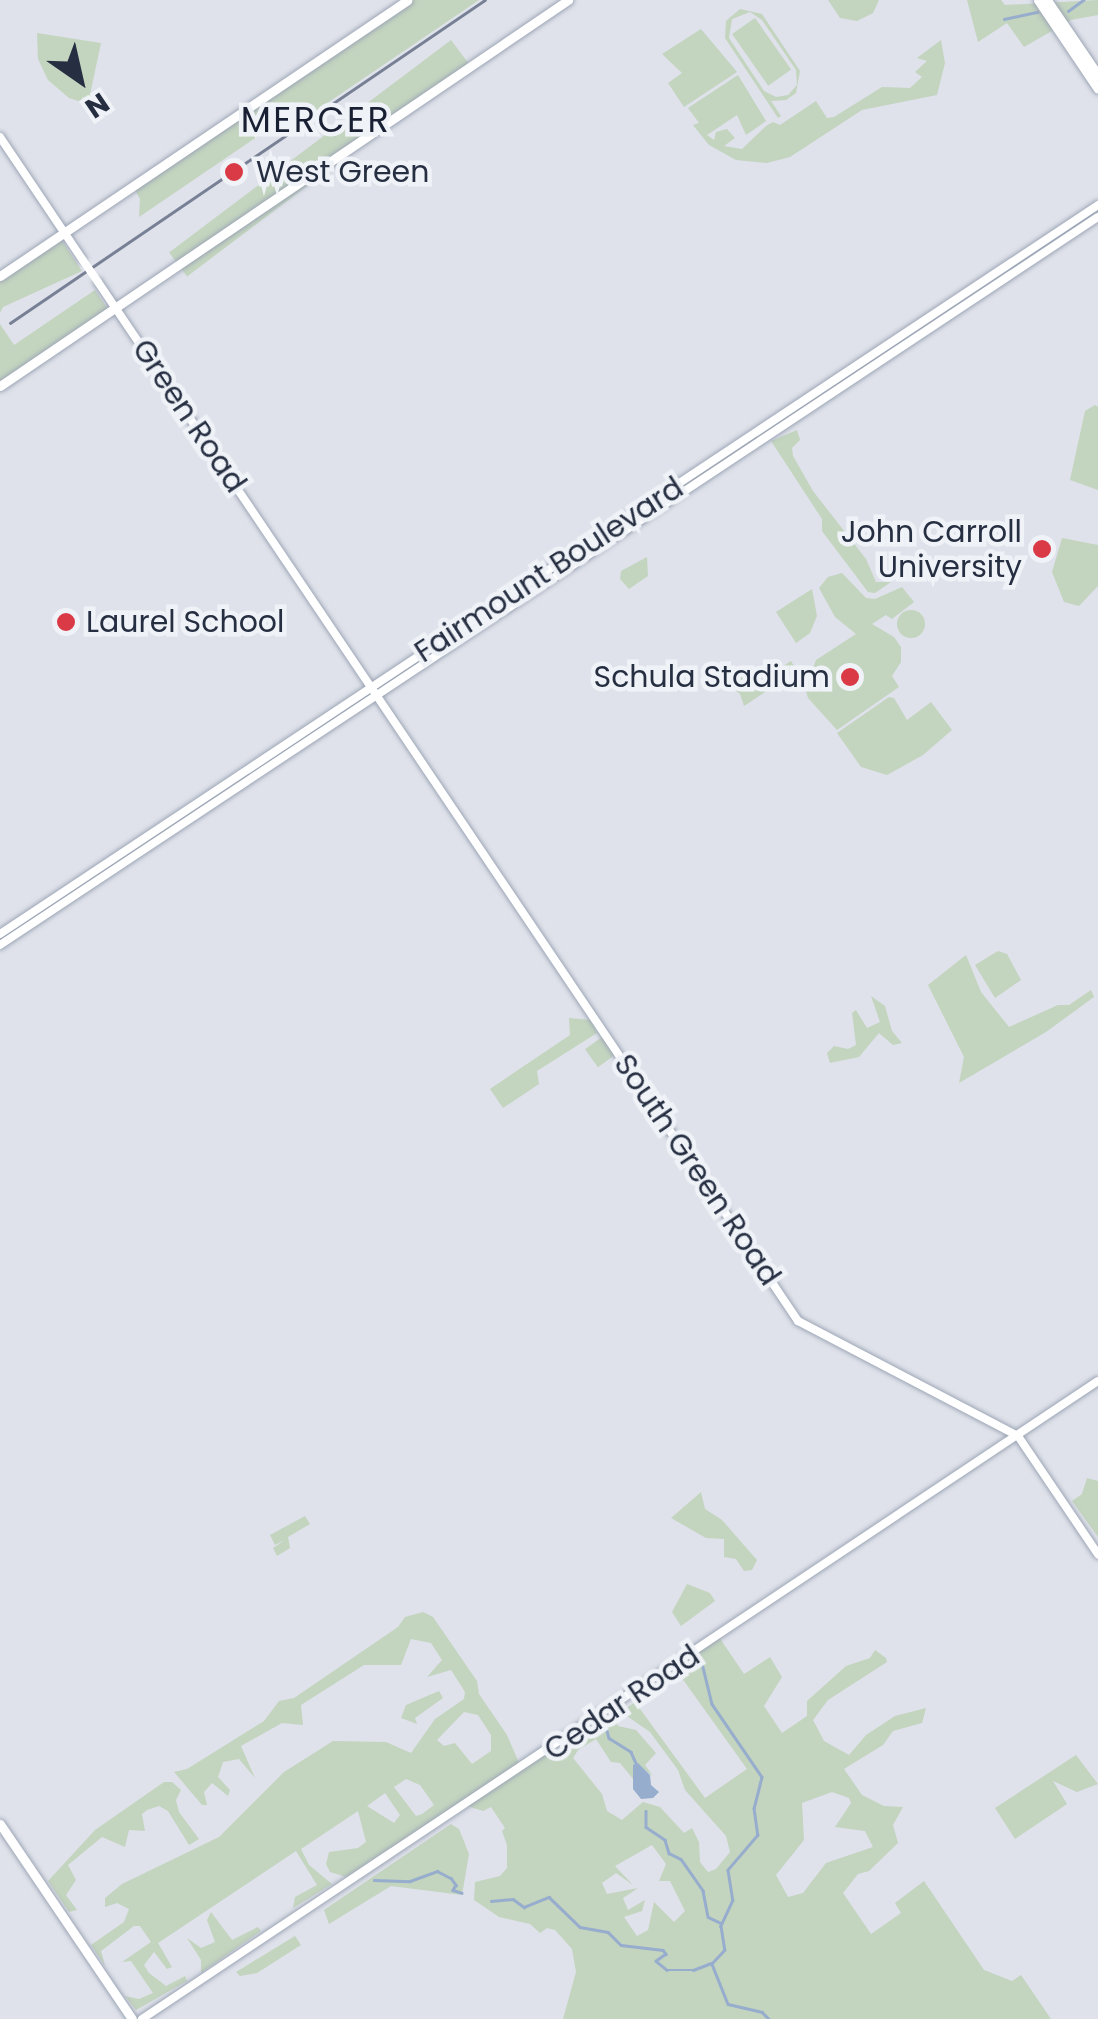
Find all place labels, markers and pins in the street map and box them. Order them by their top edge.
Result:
place label: West Green [256,154,429,190]
marker: West Green [221,159,247,185]
place label: John Carroll University [841,514,1022,584]
marker: John Carroll University [1031,538,1053,560]
place label: Laurel School [86,604,284,640]
marker: Laurel School [55,611,77,633]
place label: Schula Stadium [594,659,830,695]
marker: Schula Stadium [839,666,861,688]

